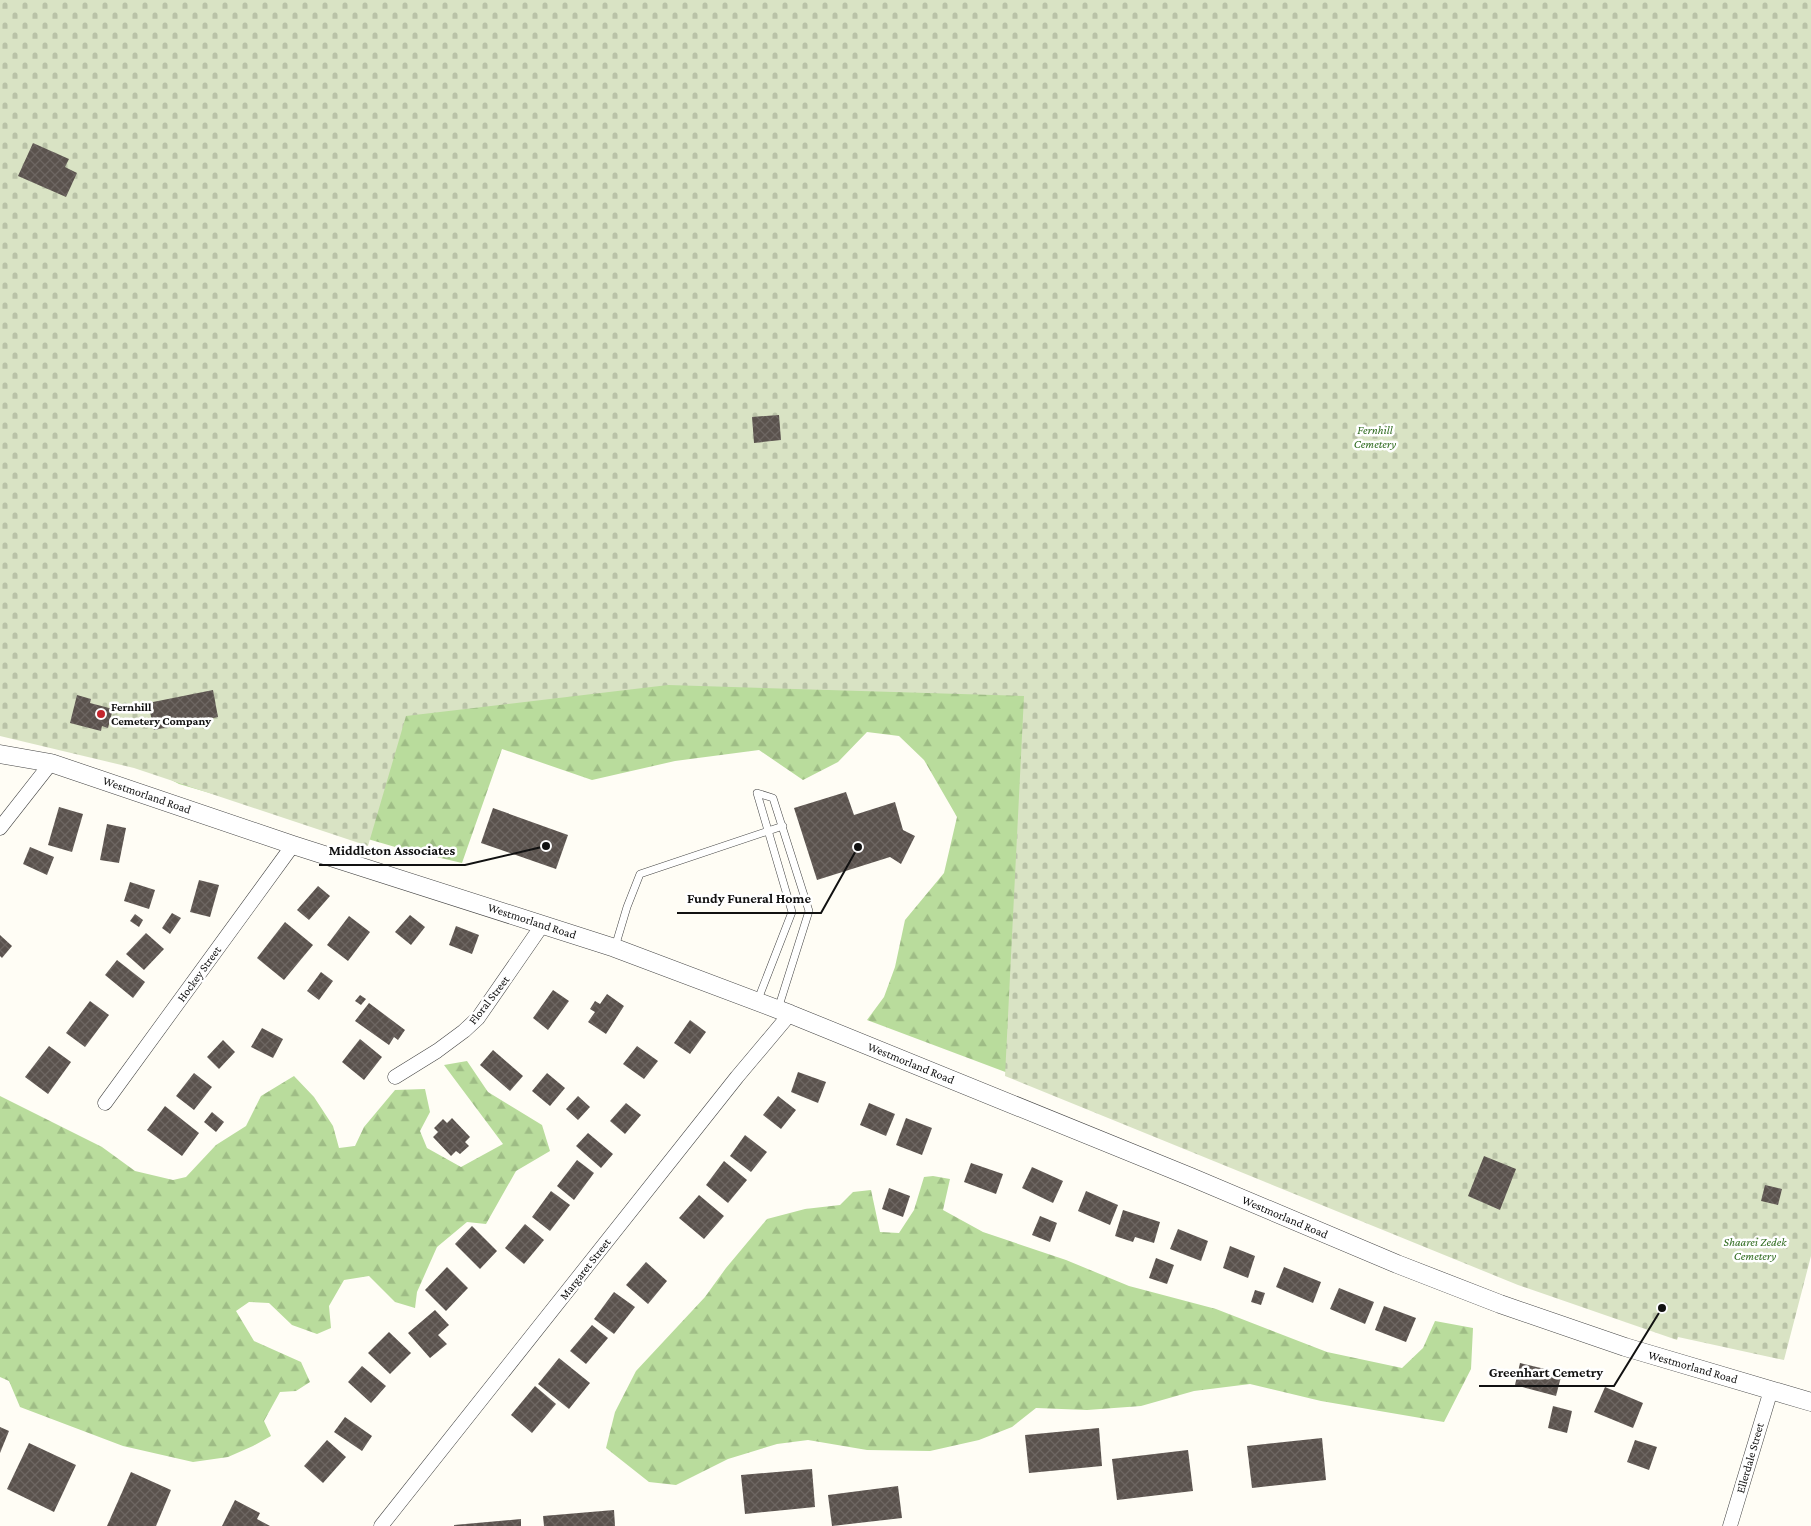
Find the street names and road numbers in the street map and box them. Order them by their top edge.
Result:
street label: Westmorland Road [101,773,194,817]
street label: Westmorland Road [486,900,579,942]
street label: Hockey Street [174,943,225,1005]
street label: Floral Street [466,972,513,1027]
street label: Westmorland Road [866,1039,957,1087]
street label: Westmorland Road [1240,1193,1331,1242]
street label: Margaret Street [557,1235,614,1303]
street label: Westmorland Road [1647,1348,1740,1387]
street label: Ellerdale Street [1733,1420,1767,1495]

